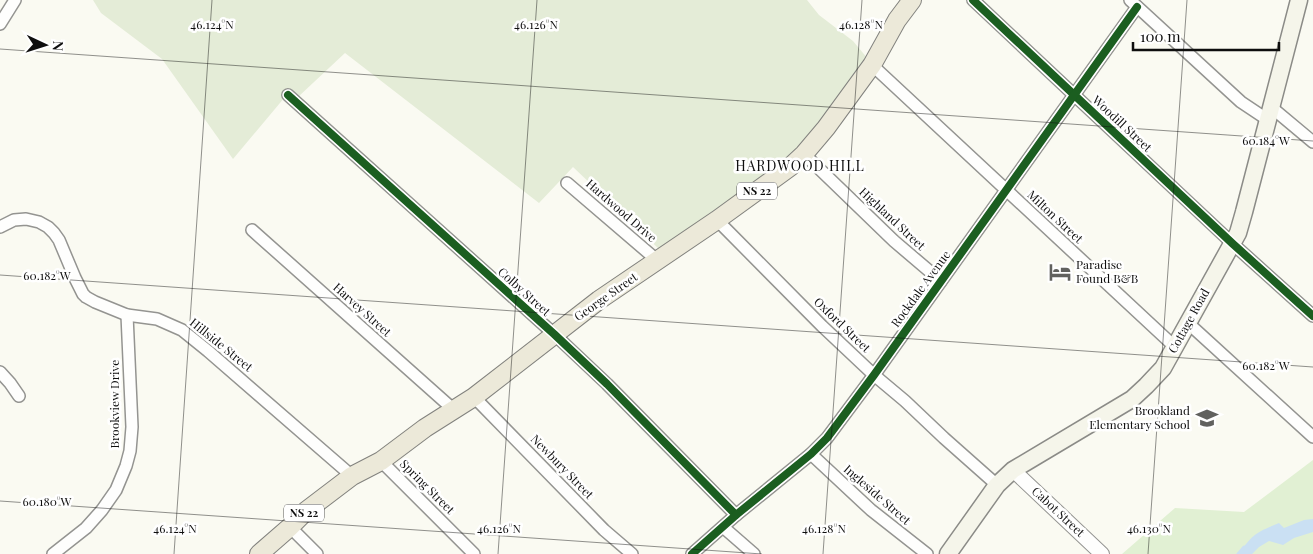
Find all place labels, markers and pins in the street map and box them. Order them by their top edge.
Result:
place label: Paradise Found B&B [1076,256,1138,286]
hotel icon: Paradise Found B&B [1047,259,1073,285]
place label: Brookland Elementary School [1089,402,1191,432]
school or university icon: Brookland Elementary School [1194,405,1220,431]

